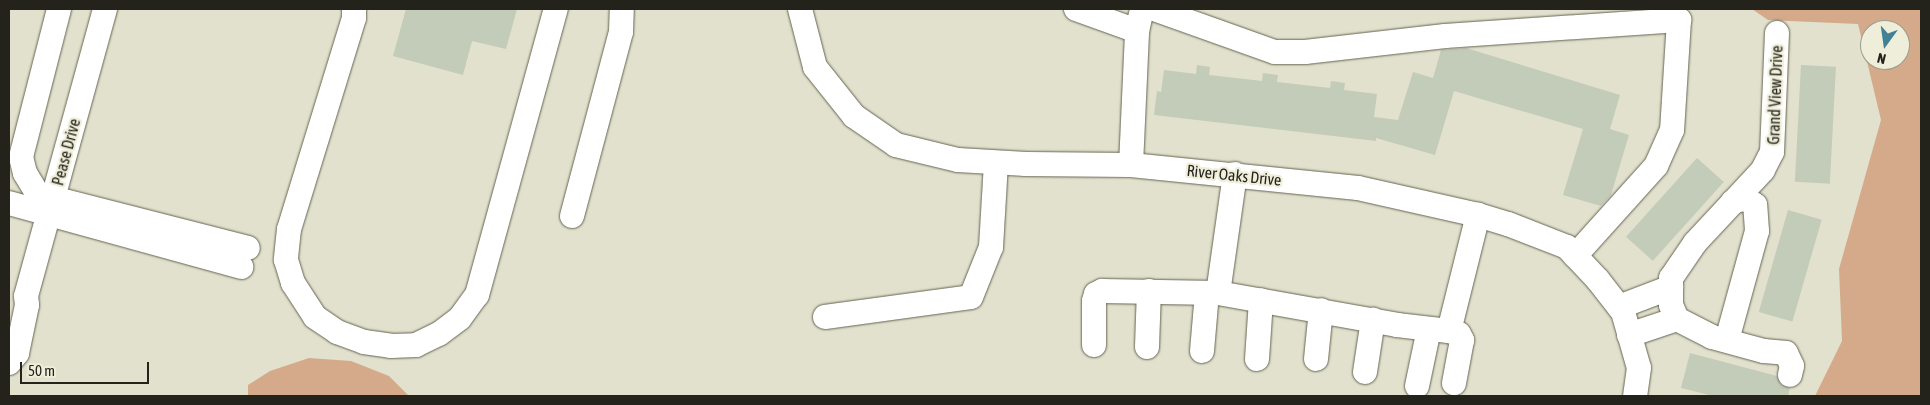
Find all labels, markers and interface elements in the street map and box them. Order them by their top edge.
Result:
north arrow [1860,20,1910,70]
street label: Grand View Drive [1764,45,1786,145]
text: N [1876,50,1888,67]
street label: Pease Drive [48,116,84,188]
street label: River Oaks Drive [1186,160,1282,190]
scale bar [22,352,151,384]
text: 50 m [28,362,55,379]

